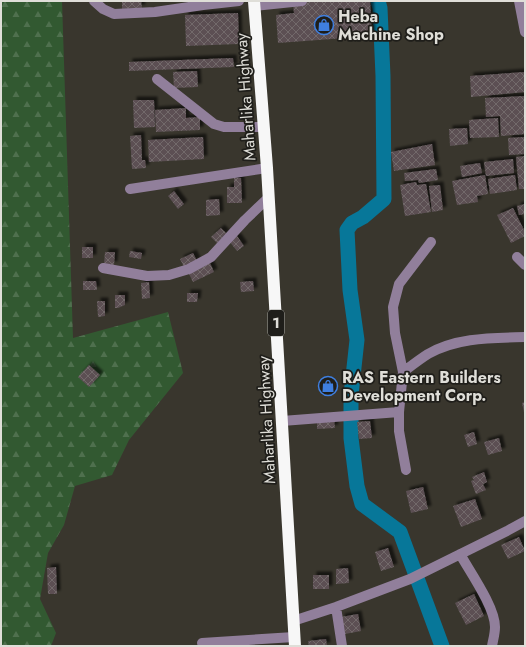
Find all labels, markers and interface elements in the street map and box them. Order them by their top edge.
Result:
place label: Heba Machine Shop [338,5,444,46]
shop icon: Heba Machine Shop [313,14,335,36]
street label: Maharlika Highway [229,31,261,162]
road number: 1 [268,310,284,336]
street label: Maharlika Highway [252,354,281,485]
place label: RAS Eastern Builders Development Corp. [342,366,501,407]
shop icon: RAS Eastern Builders Development Corp. [317,375,339,397]

